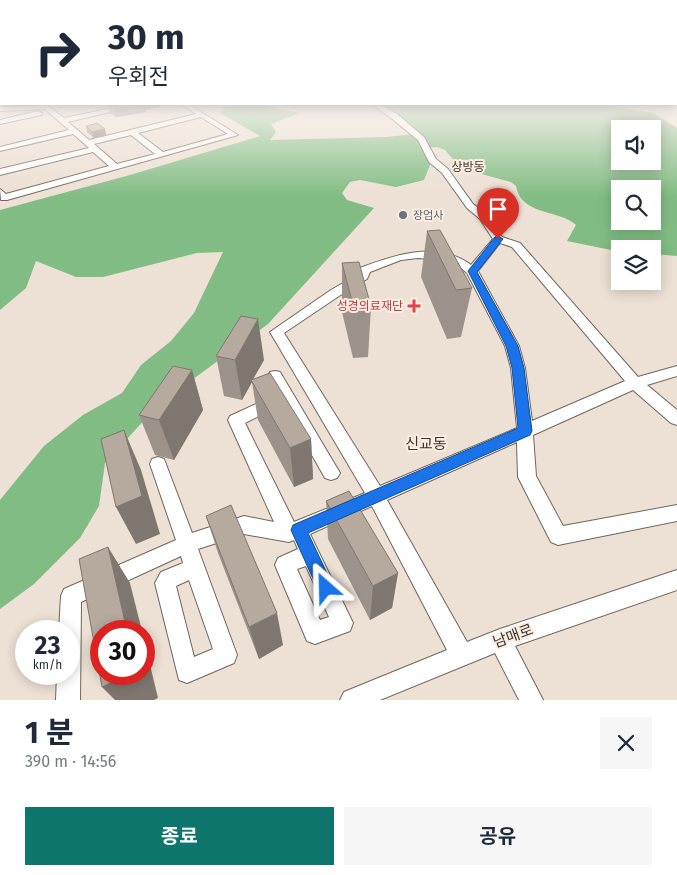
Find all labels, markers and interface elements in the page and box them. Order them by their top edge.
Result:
text: 30 m [108,16,185,58]
icon: right [25,20,90,85]
text: 우회전 [108,63,169,90]
map controls [611,120,661,290]
button: sound [611,120,661,170]
district label: 상방동 [451,160,485,174]
button: search [611,180,661,230]
pin [477,188,519,239]
icon: arrive [484,195,512,223]
marker: 장엄사 [397,209,409,221]
place label: 장엄사 [413,209,443,222]
button: layers [611,240,661,290]
place label: 성경의료재단 [337,299,403,313]
marker: 성경의료재단 [407,299,421,313]
district label: 신교동 [405,435,447,453]
position arrow [299,561,351,613]
speed limit sign: 30 [90,620,155,685]
street label: 남매로 [490,620,536,652]
text: 23 [35,631,60,661]
text: km/h [33,658,62,672]
text: 1 분 [25,715,74,751]
button: close [600,717,652,769]
text: 390 m · 14:56 [25,752,116,771]
button: 종료 [25,807,334,865]
button: 공유 [344,807,652,865]

